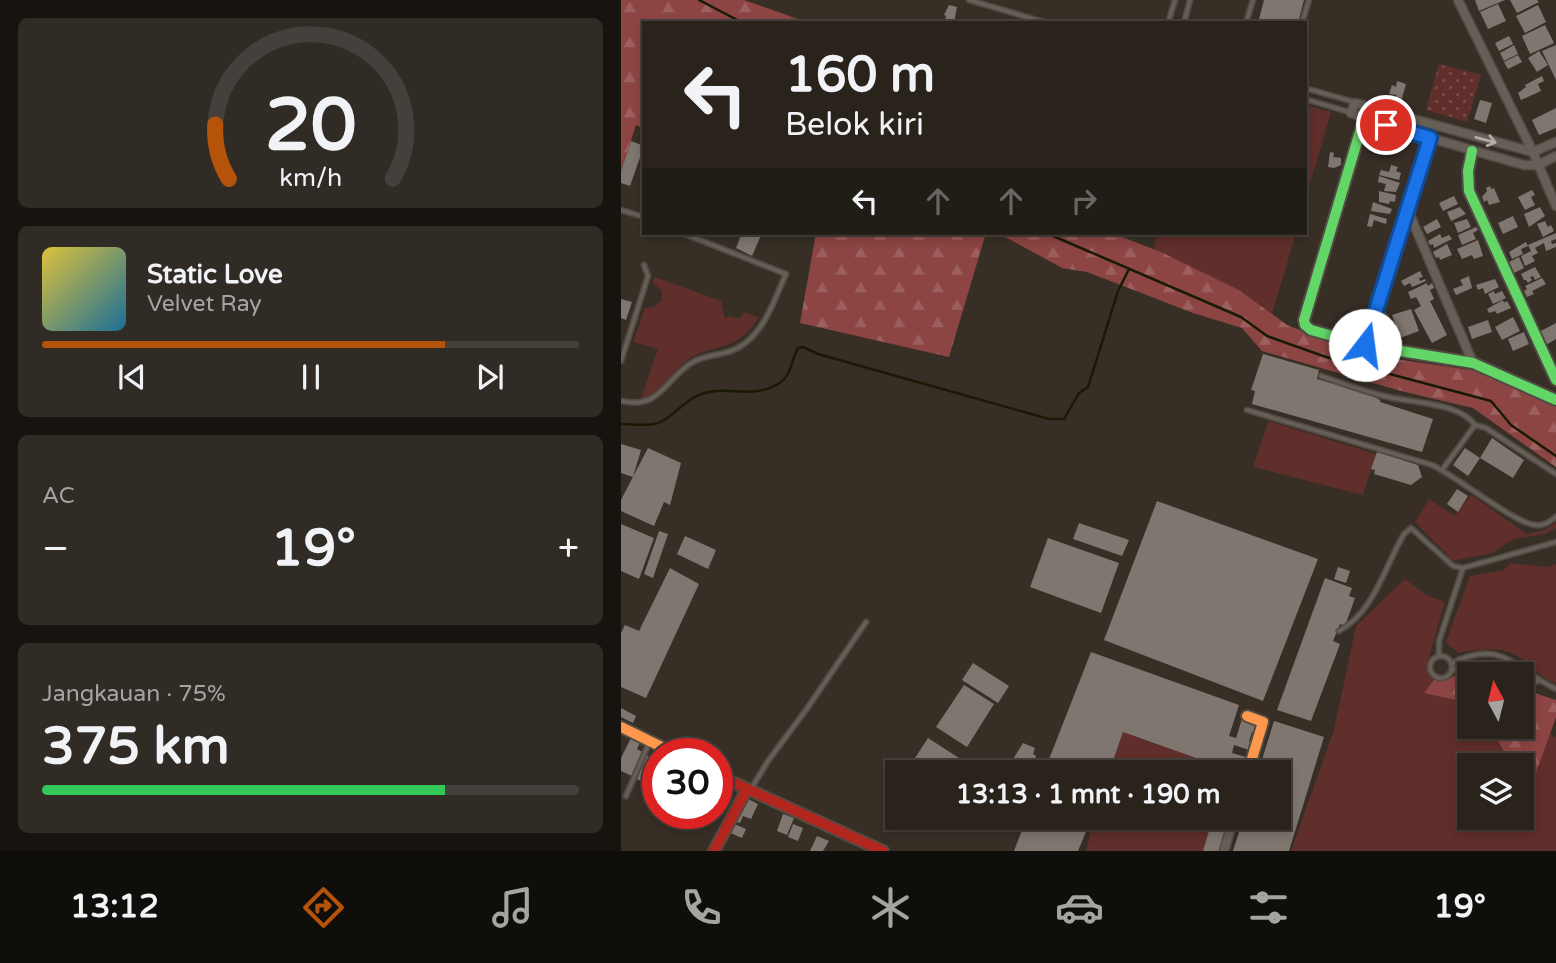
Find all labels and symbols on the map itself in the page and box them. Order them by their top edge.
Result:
pin [1356,95,1416,155]
one-way arrow [1475,134,1497,147]
position arrow [1328,308,1402,382]
north arrow [1457,662,1535,738]
speed limit sign: 30 [642,738,733,829]

